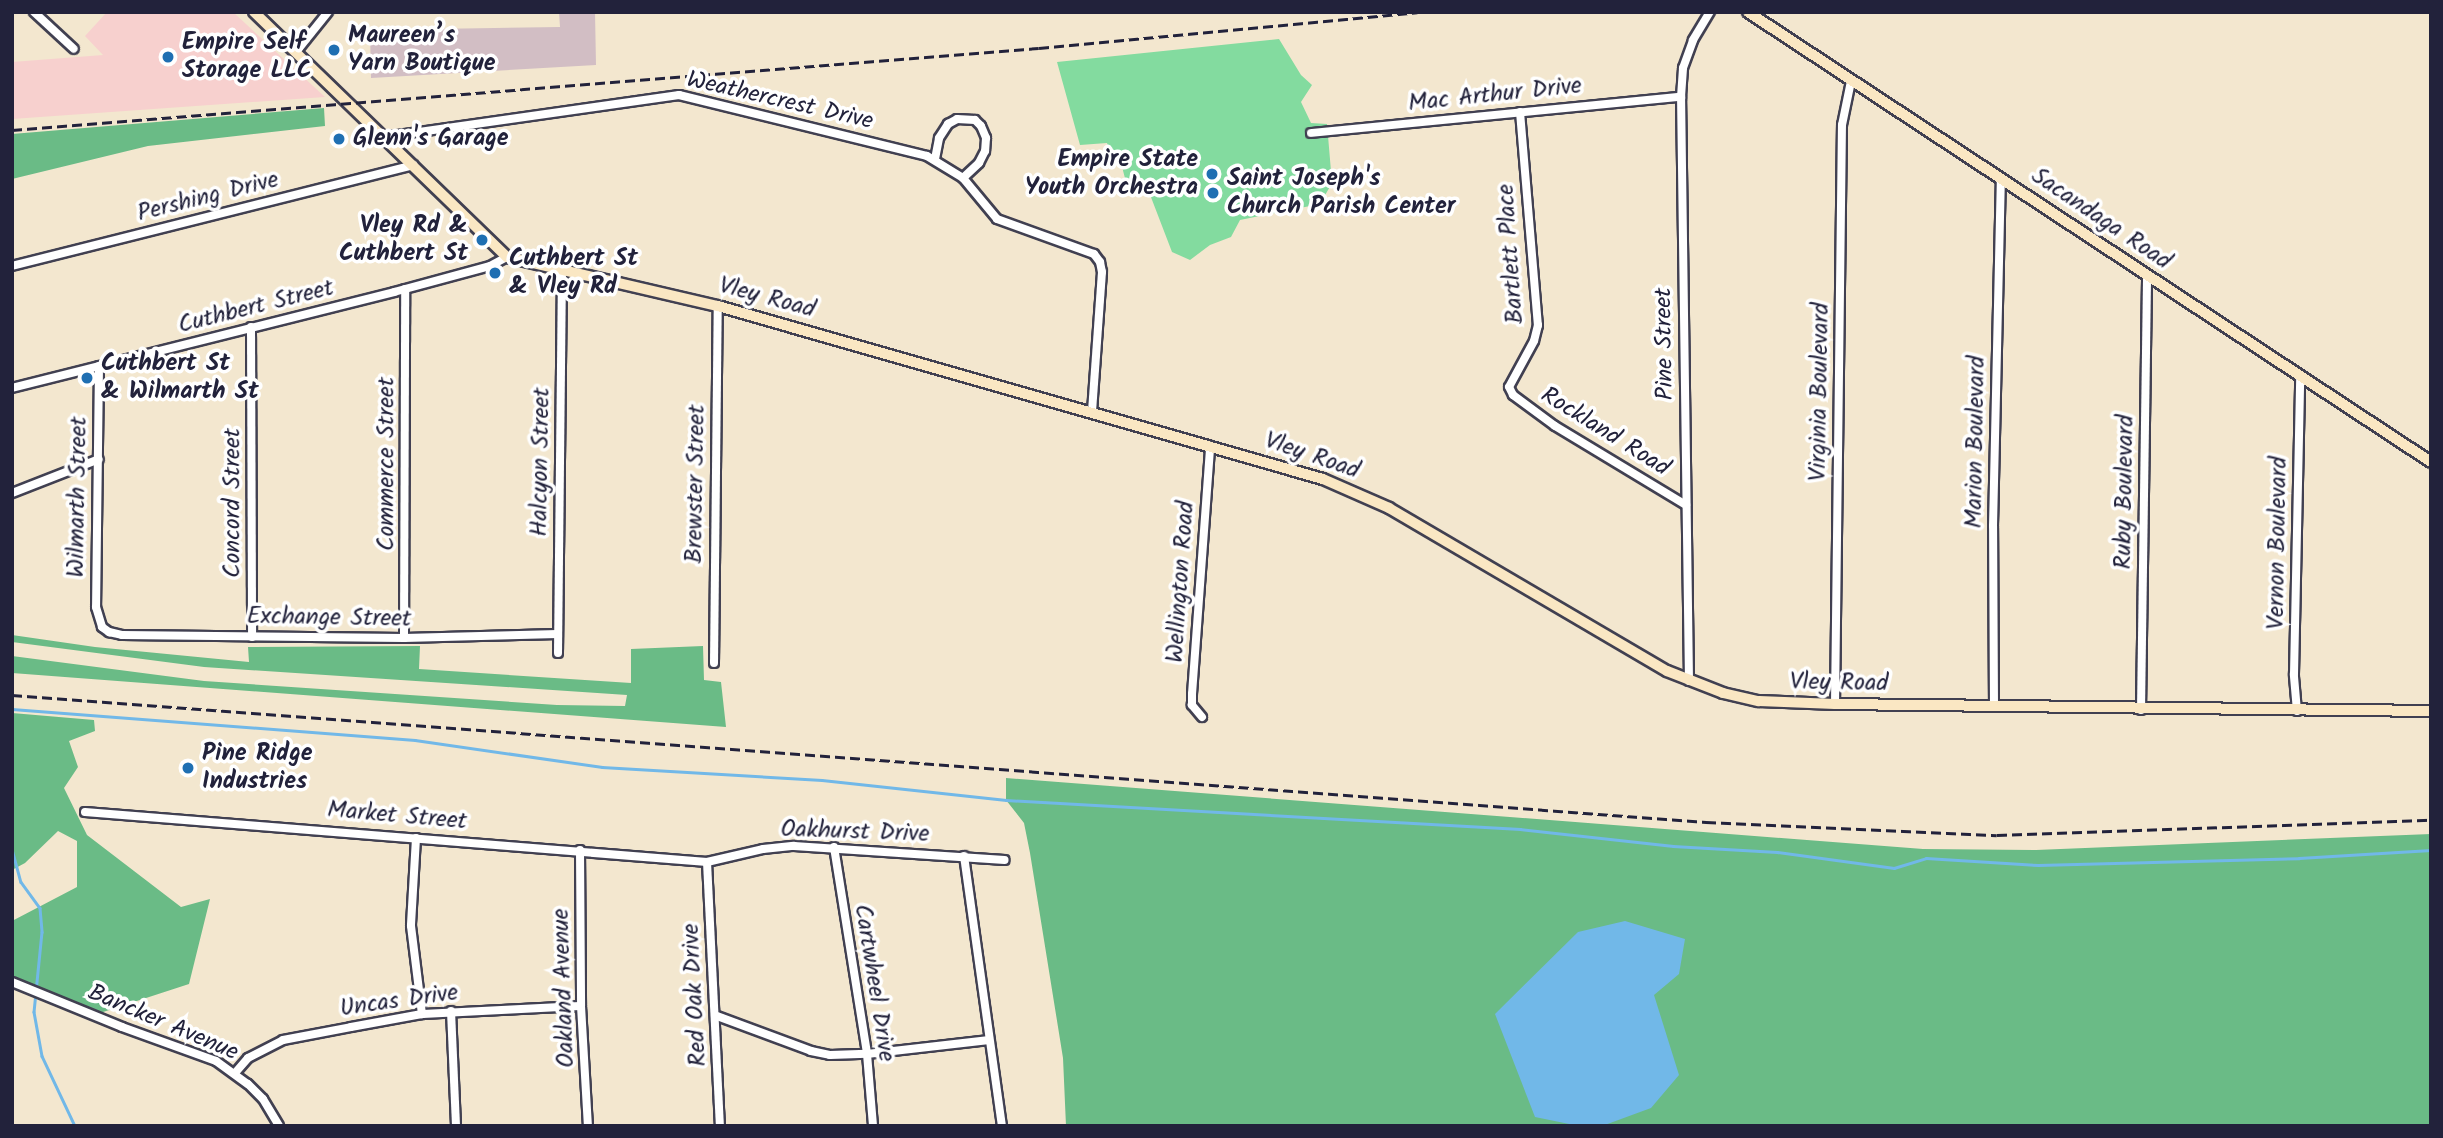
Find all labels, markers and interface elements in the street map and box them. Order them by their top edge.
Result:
place label: Maureen’s Yarn Boutique [348,22,495,78]
place label: Empire Self Storage LLC [182,29,311,85]
marker: Maureen’s Yarn Boutique [326,42,342,58]
marker: Empire Self Storage LLC [160,49,176,65]
street label: Weathercrest Drive [684,66,876,136]
street label: Mac Arthur Drive [1407,72,1583,118]
place label: Glenn's Garage [353,125,508,153]
marker: Glenn's Garage [331,131,347,147]
place label: Empire State Youth Orchestra [1025,146,1198,202]
street label: Sacandaga Road [2026,162,2176,276]
place label: Saint Joseph's Church Parish Center [1227,165,1456,221]
street label: Pershing Drive [134,166,282,228]
marker: Empire State Youth Orchestra [1204,166,1220,182]
street label: Bartlett Place [1492,183,1530,325]
marker: Saint Joseph's Church Parish Center [1205,185,1221,201]
place label: Vley Rd & Cuthbert St [339,212,468,268]
marker: Vley Rd & Cuthbert St [474,232,490,248]
place label: Cuthbert St & Vley Rd [509,245,638,301]
marker: Cuthbert St & Vley Rd [487,265,503,281]
street label: Vley Road [716,271,818,325]
street label: Cuthbert Street [175,274,337,340]
street label: Pine Street [1650,287,1680,401]
street label: Virginia Boulevard [1804,302,1836,482]
place label: Cuthbert St & Wilmarth St [101,350,259,406]
street label: Marion Boulevard [1960,355,1992,529]
marker: Cuthbert St & Wilmarth St [79,370,95,386]
street label: Commerce Street [373,377,401,551]
street label: Rockland Road [1535,381,1675,483]
street label: Halcyon Street [525,387,557,537]
street label: Brewster Street [680,404,712,564]
street label: Ruby Boulevard [2109,414,2141,570]
street label: Wilmarth Street [62,416,94,578]
street label: Vley Road [1261,426,1363,486]
street label: Concord Street [219,428,247,578]
street label: Vernon Boulevard [2262,456,2294,630]
street label: Wellington Road [1161,500,1201,664]
street label: Exchange Street [246,602,412,634]
street label: Vley Road [1790,668,1888,698]
place label: Pine Ridge Industries [202,740,313,796]
marker: Pine Ridge Industries [180,760,196,776]
street label: Market Street [326,796,468,836]
street label: Oakhurst Drive [780,815,930,849]
street label: Cartwheel Drive [847,902,901,1064]
street label: Oakland Avenue [547,908,581,1068]
street label: Red Oak Drive [677,923,713,1067]
street label: Bancker Avenue [84,978,242,1068]
street label: Uncas Drive [338,978,460,1024]

